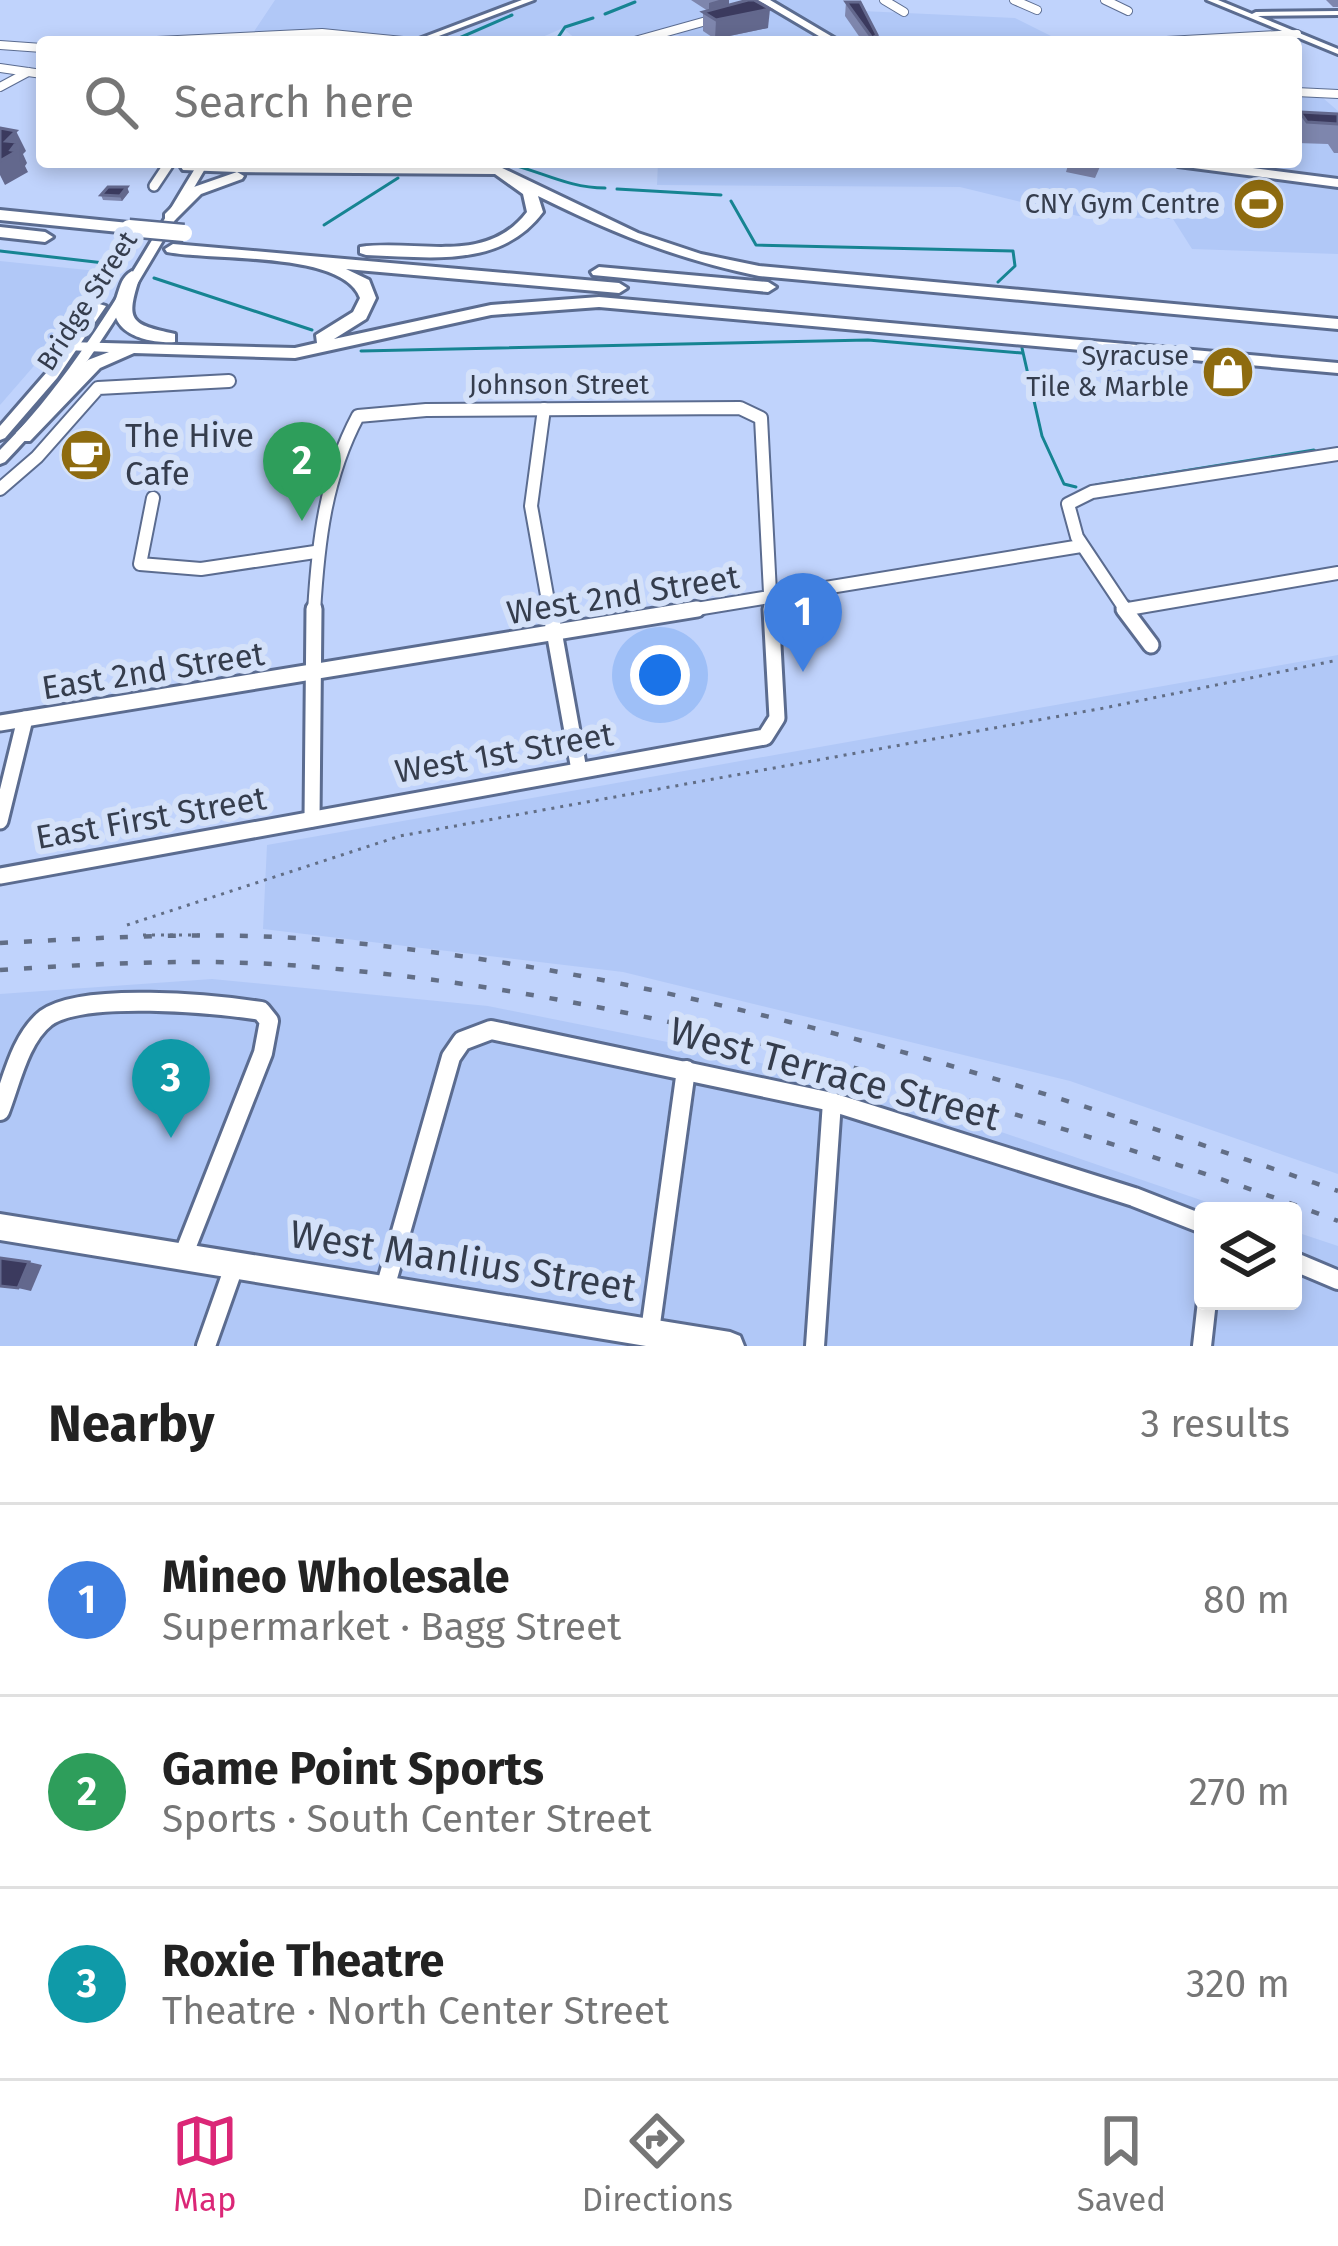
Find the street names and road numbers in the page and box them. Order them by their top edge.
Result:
street label: Bridge Street [30,225,144,377]
street label: Johnson Street [469,369,649,401]
street label: West 2nd Street [504,557,742,633]
street label: East 2nd Street [39,634,267,708]
street label: West 1st Street [392,714,616,792]
street label: East First Street [33,778,269,858]
street label: West Terrace Street [665,1008,1006,1140]
street label: West Manlius Street [287,1211,640,1311]

